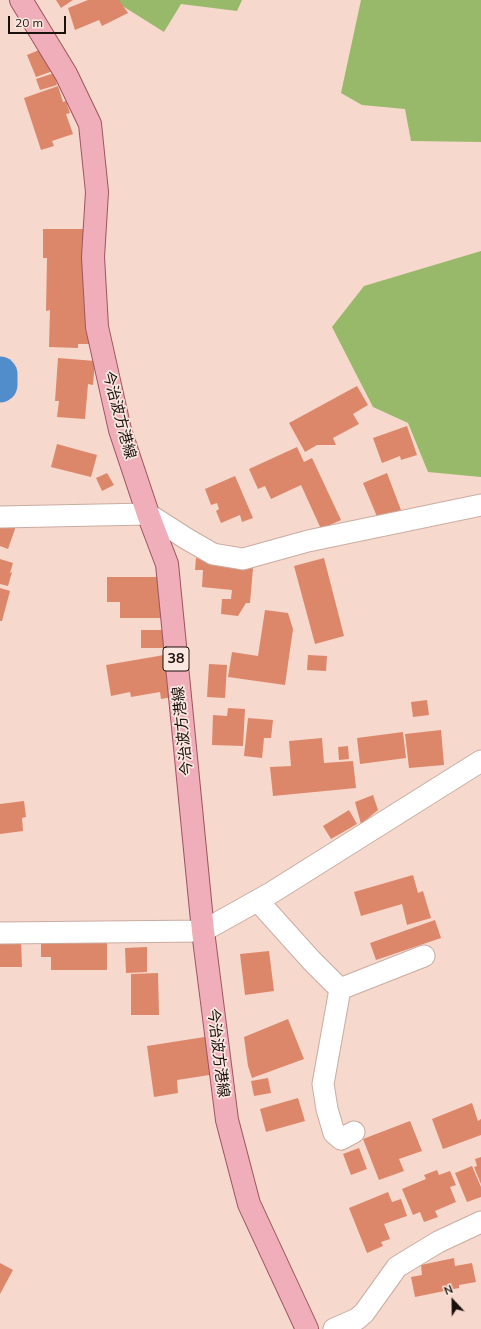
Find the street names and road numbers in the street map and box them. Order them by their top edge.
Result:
street label: 今治波方港線 [99,369,139,461]
road number: 38 [163,647,189,671]
street label: 今治波方港線 [169,685,197,777]
street label: 今治波方港線 [204,1007,232,1099]

